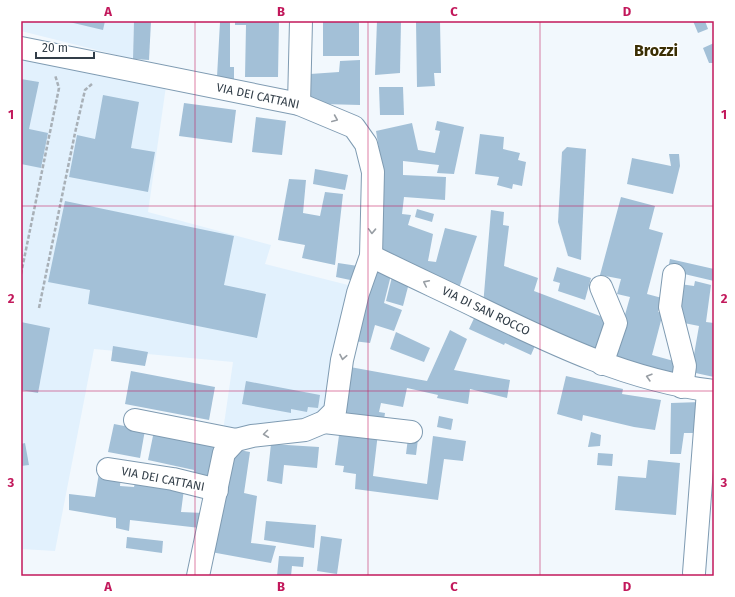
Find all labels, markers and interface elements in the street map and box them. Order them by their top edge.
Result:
text: A [103,4,112,19]
text: B [277,4,285,19]
text: C [450,4,458,19]
text: D [623,4,632,19]
scale bar [36,34,94,60]
text: 20 m [42,41,68,55]
district label: Brozzi [634,41,678,60]
street label: VIA DEI CATTANI [215,80,301,112]
text: 1 [8,107,14,122]
text: 1 [721,107,727,122]
one-way arrow [330,114,338,122]
one-way arrow [367,228,376,234]
one-way arrow [423,280,431,288]
street label: VIA DI SAN ROCCO [440,284,532,338]
text: 2 [8,291,15,306]
text: 2 [721,291,728,306]
one-way arrow [339,354,347,360]
one-way arrow [645,373,652,382]
one-way arrow [263,430,269,439]
street label: VIA DEI CATTANI [120,464,206,494]
text: 3 [7,475,15,490]
text: 3 [720,475,728,490]
text: A [103,579,112,594]
text: B [277,579,285,594]
text: C [450,579,458,594]
text: D [623,579,632,594]

